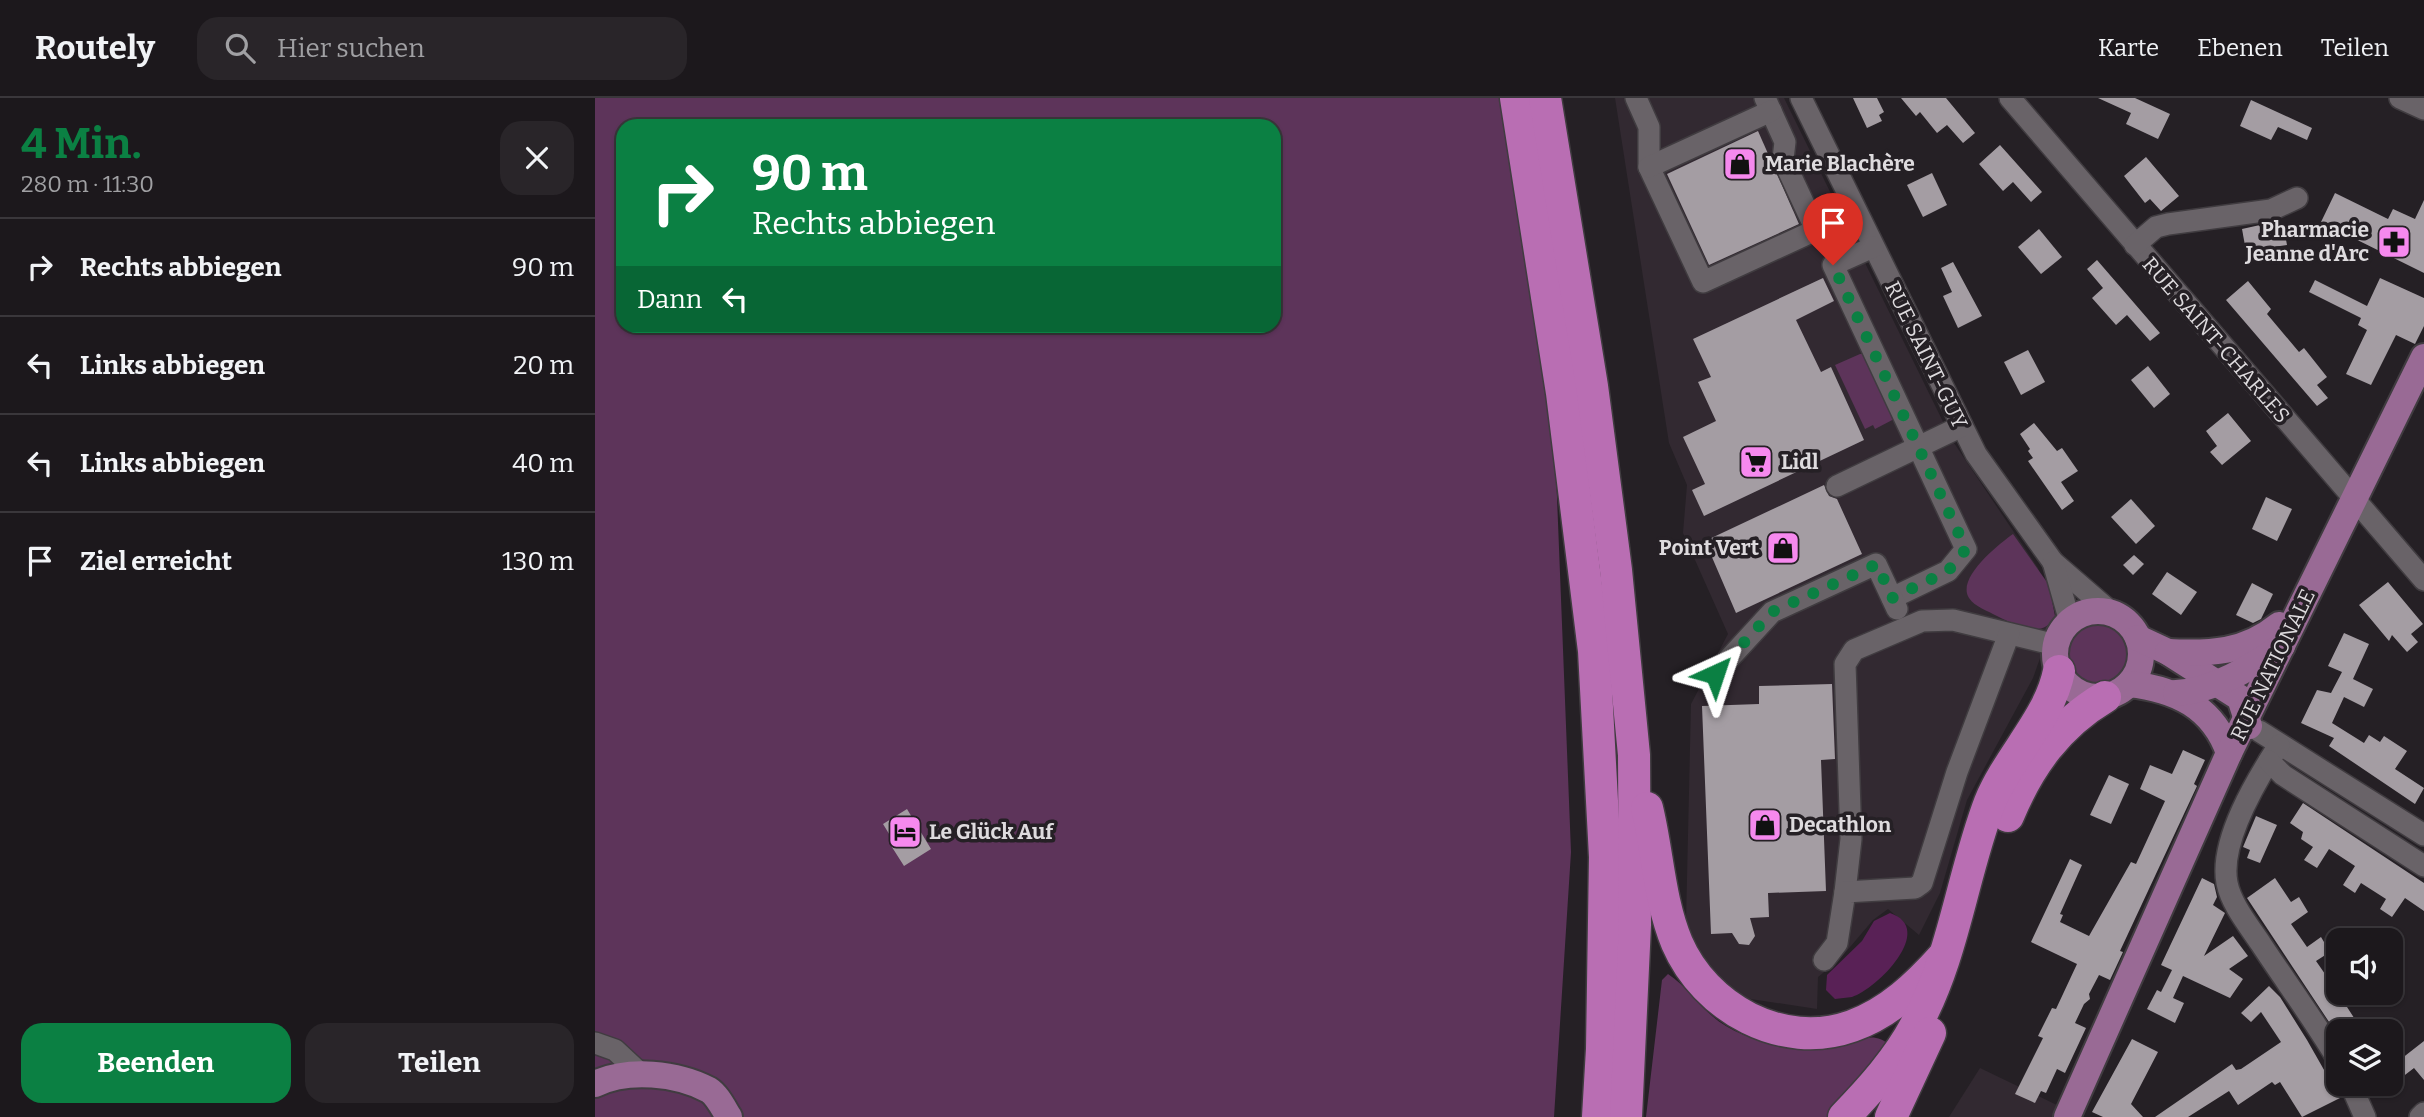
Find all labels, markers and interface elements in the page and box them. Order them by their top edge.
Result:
search box [197,17,687,80]
text: Routely [35,28,155,68]
icon: search [221,29,259,67]
text: Hier suchen [277,33,425,64]
text: Karte [2098,34,2159,62]
text: Ebenen [2197,34,2283,62]
text: Teilen [2321,34,2389,62]
text: 4 Min. [21,119,142,169]
button: close [500,121,574,195]
text: 90 m [752,144,868,203]
shop icon: Marie Blachère [1721,145,1759,183]
icon: right [637,147,728,238]
place label: Marie Blachère [1765,151,1915,177]
text: 280 m · 11:30 [21,170,154,198]
pin [1803,193,1863,265]
text: Rechts abbiegen [752,204,995,242]
icon: arrive [1814,204,1852,242]
place label: Pharmacie Jeanne d'Arc [2245,217,2369,267]
pharmacy icon: Pharmacie Jeanne d'Arc [2375,223,2413,261]
icon: right [21,248,59,286]
text: Rechts abbiegen [80,252,282,283]
text: 90 m [512,252,574,283]
street label: RUE SAINT-CHARLES [2137,252,2295,428]
street label: RUE SAINT-GUY [1879,277,1973,434]
icon: left [716,280,754,318]
text: Dann [637,284,702,315]
icon: left [21,346,59,384]
text: Links abbiegen [80,350,265,381]
text: 20 m [513,350,574,381]
supermarket icon: Lidl [1737,443,1775,481]
icon: left [21,444,59,482]
text: Links abbiegen [80,448,265,479]
text: 40 m [512,448,574,479]
place label: Lidl [1781,449,1819,475]
shop icon: Point Vert [1764,529,1802,567]
place label: Point Vert [1659,535,1760,561]
icon: arrive [21,542,59,580]
text: Ziel erreicht [80,546,232,577]
text: 130 m [502,546,574,577]
street label: RUE NATIONALE [2225,585,2321,745]
position arrow [1678,637,1752,711]
shop icon: Decathlon [1746,806,1784,844]
place label: Decathlon [1789,812,1892,838]
hotel icon: Le Glück Auf [886,813,924,851]
place label: Le Glück Auf [929,819,1055,845]
map controls [2326,928,2403,1096]
button: sound [2326,928,2403,1005]
button: layers [2326,1019,2403,1096]
button: Beenden [21,1023,291,1103]
button: Teilen [305,1023,574,1103]

